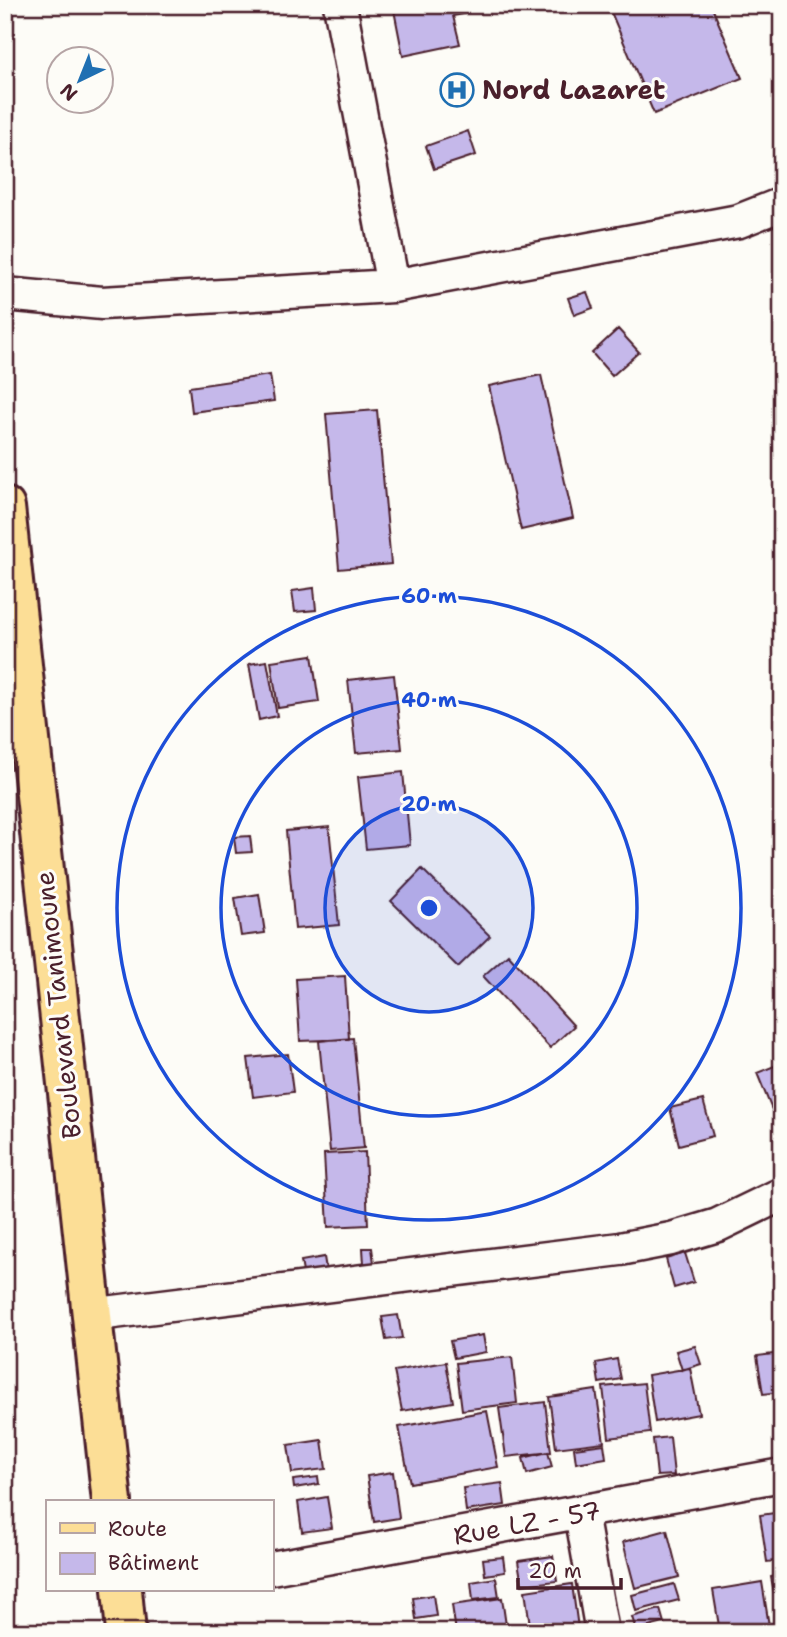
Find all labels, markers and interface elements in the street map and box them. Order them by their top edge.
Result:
north arrow [46,46,116,116]
hospital icon: Nord Lazaret [438,71,476,109]
place label: Nord Lazaret [482,72,665,107]
text: N [55,78,83,106]
text: 60 m [401,582,457,610]
text: 40 m [401,686,457,714]
text: 20 m [401,790,457,818]
street label: Boulevard Tanimoune [26,869,89,1141]
centre of rings [417,896,441,920]
street label: Rue LZ - 57 [451,1492,603,1553]
legend [46,1500,273,1592]
text: Route [108,1515,167,1543]
scale bar [518,1546,621,1590]
text: Bâtiment [108,1549,199,1577]
text: 20 m [528,1557,582,1585]

